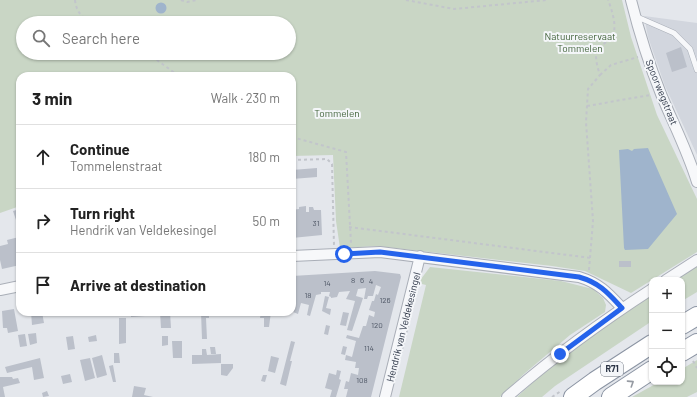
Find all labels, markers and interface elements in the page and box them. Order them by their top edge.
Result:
search box [16,16,296,60]
icon: search [30,27,52,49]
text: Search here [62,29,140,47]
park label: Natuurreservaat Tommelen [544,30,616,54]
street label: Spoorwegstraat [643,57,681,127]
text: 3 min [32,88,72,108]
text: Walk · 230 m [211,90,280,106]
park label: Tommelen [314,107,360,119]
text: Continue [70,140,130,158]
icon: ahead [32,146,54,168]
text: 180 m [248,149,280,165]
text: Tommelenstraat [70,158,162,174]
text: Turn right [70,204,135,222]
icon: right [32,210,54,232]
text: 50 m [253,213,280,229]
house number: 31 [313,218,320,228]
text: Hendrik van Veldekesingel [70,222,216,238]
route start [335,245,353,263]
street label: Hendrik van Veldekesingel [384,271,422,383]
icon: arrive [32,274,54,296]
house number: 8 [351,275,355,285]
house number: 6 [360,275,364,285]
text: Arrive at destination [70,276,206,294]
house number: 4 [369,276,373,286]
map controls [649,277,685,385]
button: + [649,277,685,313]
house number: 14 [323,278,331,288]
house number: 18 [305,290,311,300]
house number: 126 [379,295,391,305]
button: − [649,313,685,349]
house number: 120 [371,320,383,330]
house number: 114 [364,343,374,353]
route end [551,345,569,363]
button: locate [649,349,685,385]
road number: R71 [601,362,623,376]
house number: 108 [356,375,368,385]
one-way arrow [627,381,634,388]

